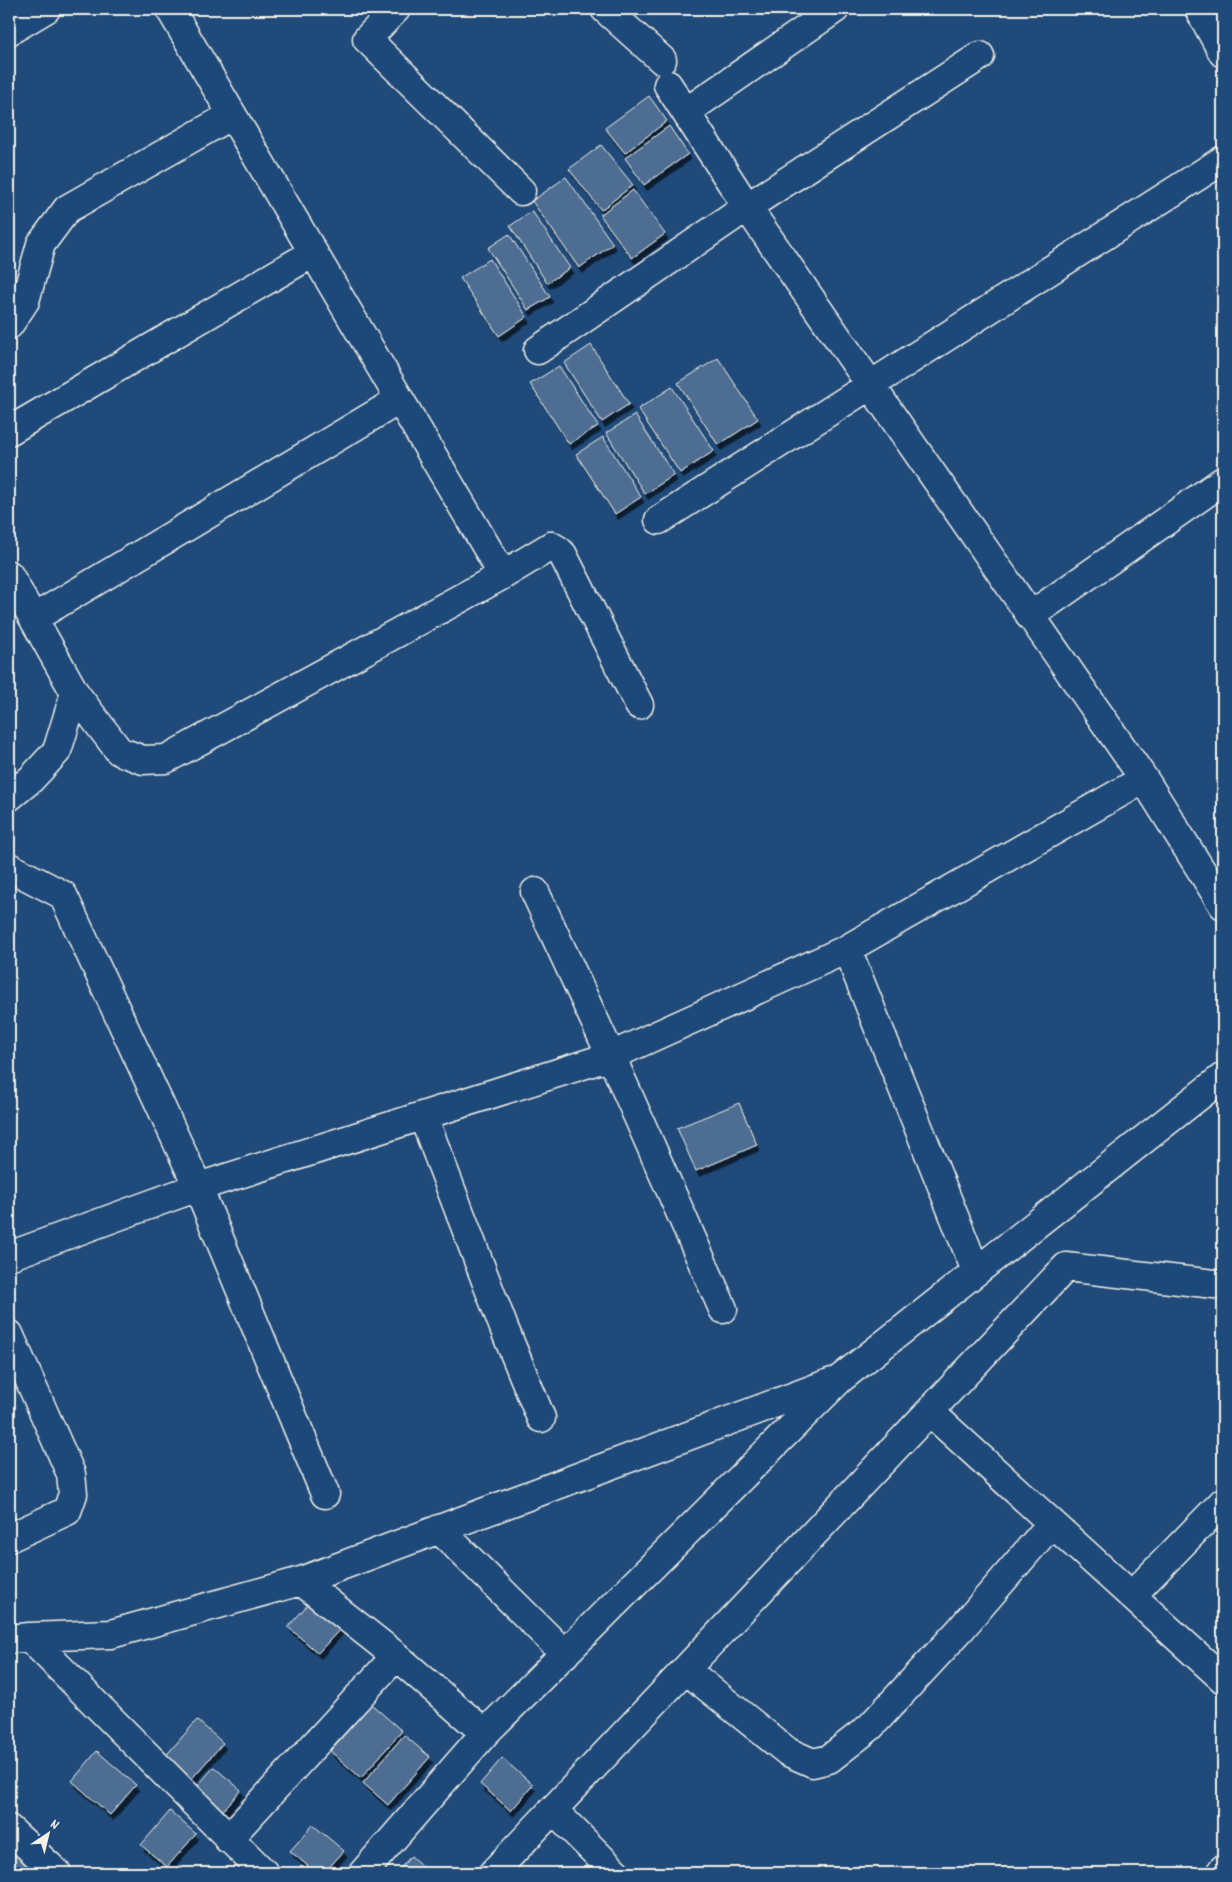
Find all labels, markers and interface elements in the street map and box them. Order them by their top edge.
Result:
north arrow [22,1810,72,1860]
text: N [46,1815,63,1835]

